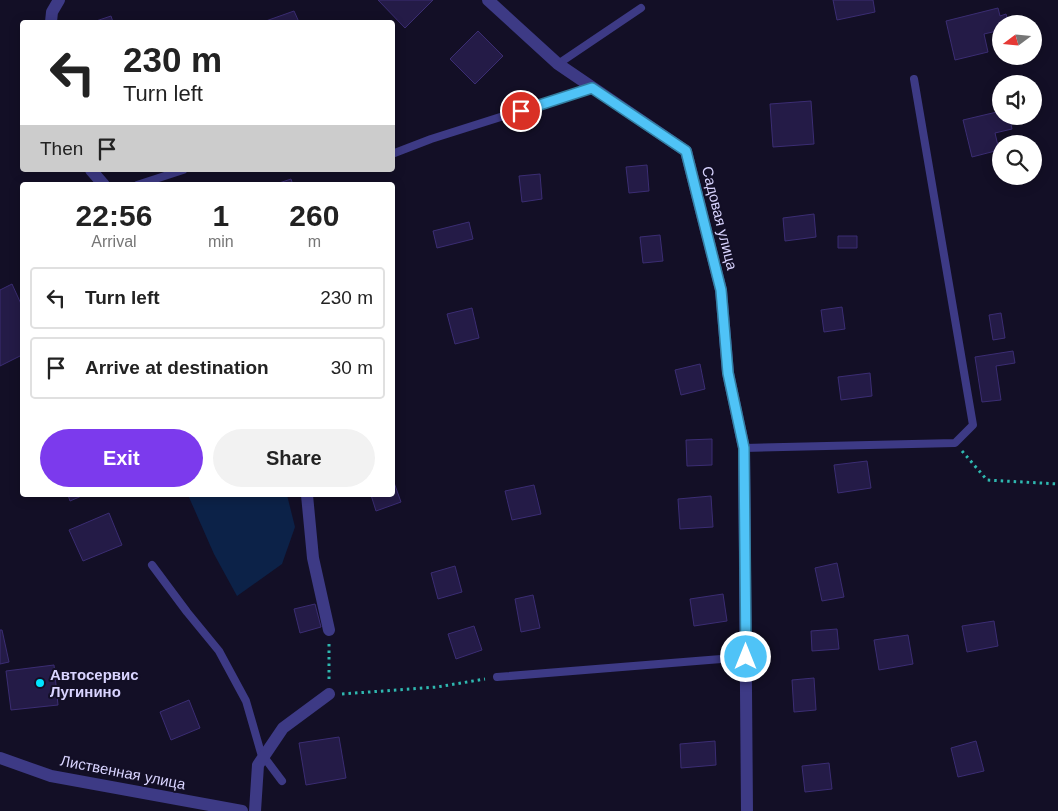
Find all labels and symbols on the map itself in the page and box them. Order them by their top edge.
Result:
north arrow [992,15,1042,65]
pin [500,90,542,132]
street label: Садовая улица [699,164,741,272]
position arrow [719,630,771,682]
place label: Автосервис Лугинино [50,666,139,700]
marker: Автосервис Лугинино [34,677,46,689]
street label: Лиственная улица [59,752,188,793]

